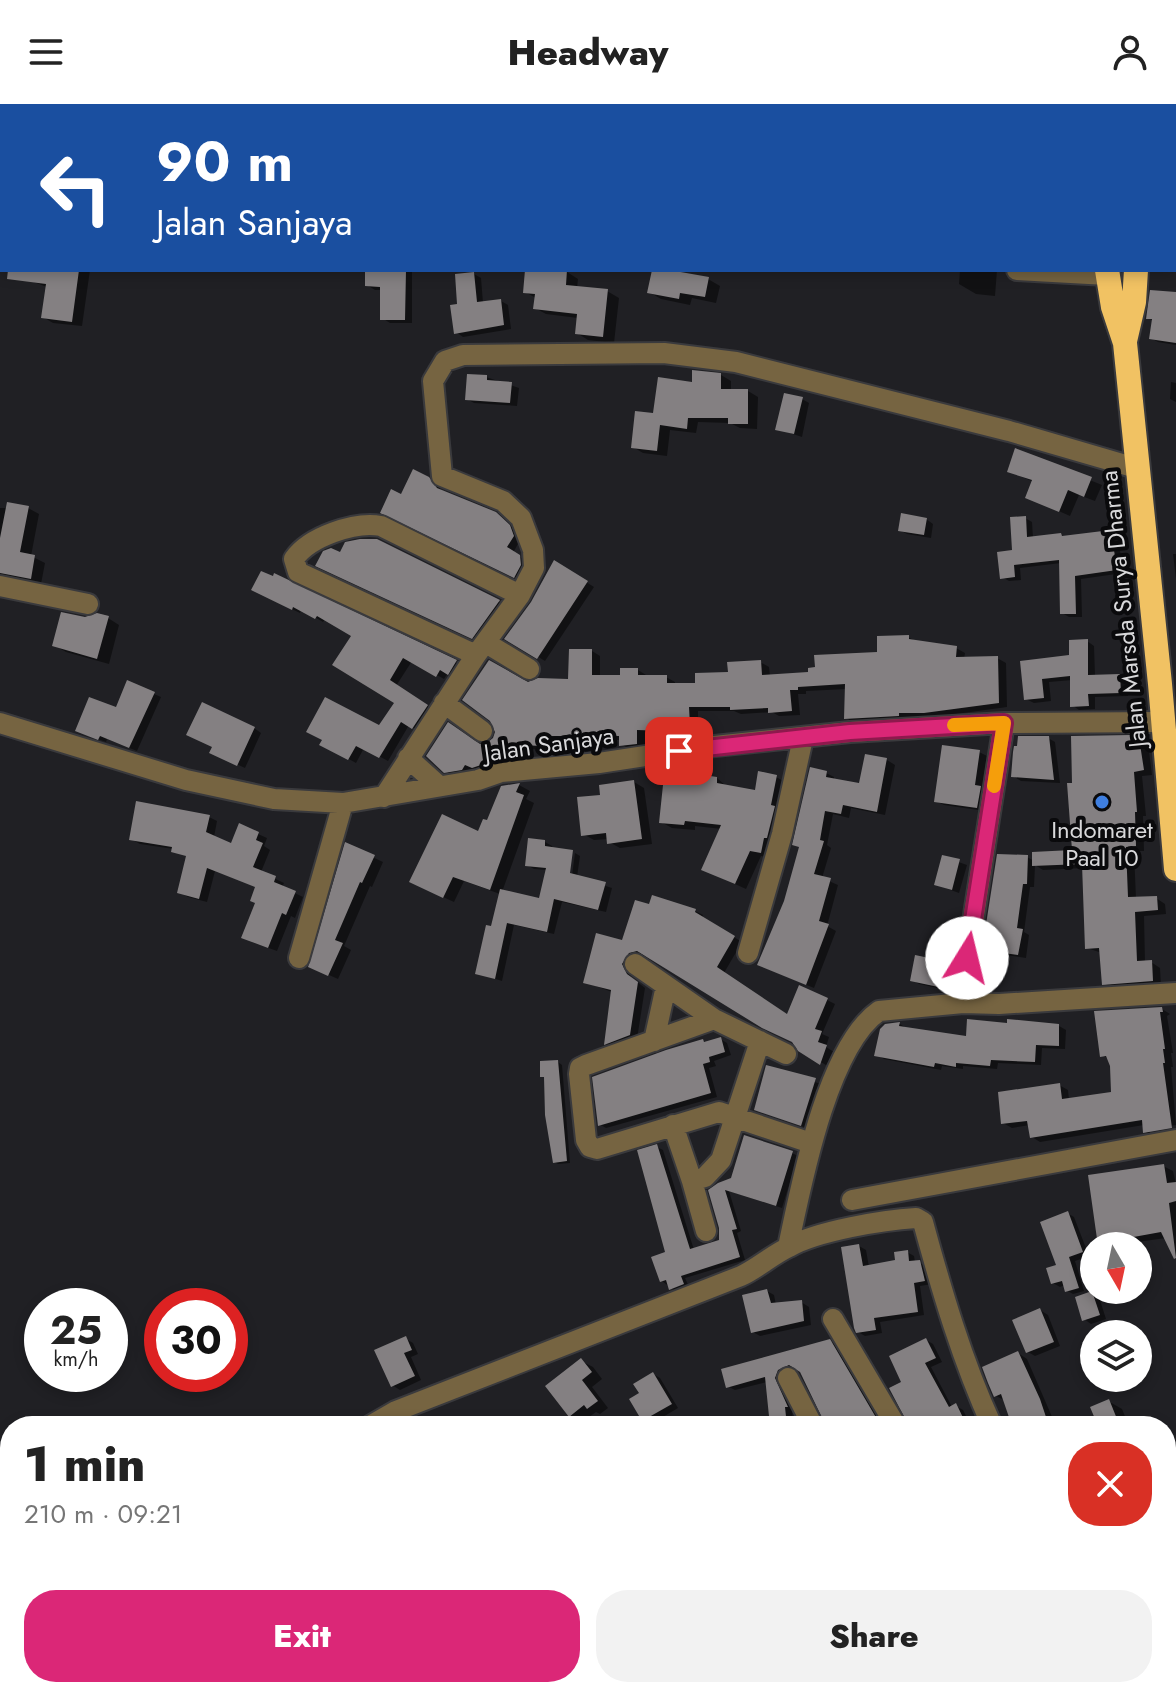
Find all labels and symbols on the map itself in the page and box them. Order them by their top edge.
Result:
street label: Jalan Marsda Surya Dharma [1091,469,1155,752]
pin [645,717,713,785]
street label: Jalan Sanjaya [479,718,616,771]
marker: Indomaret Paal 10 [1093,793,1111,811]
place label: Indomaret Paal 10 [1051,812,1153,875]
position arrow [925,916,1009,1000]
north arrow [1080,1232,1152,1304]
speed limit sign: 30 [144,1288,248,1392]

